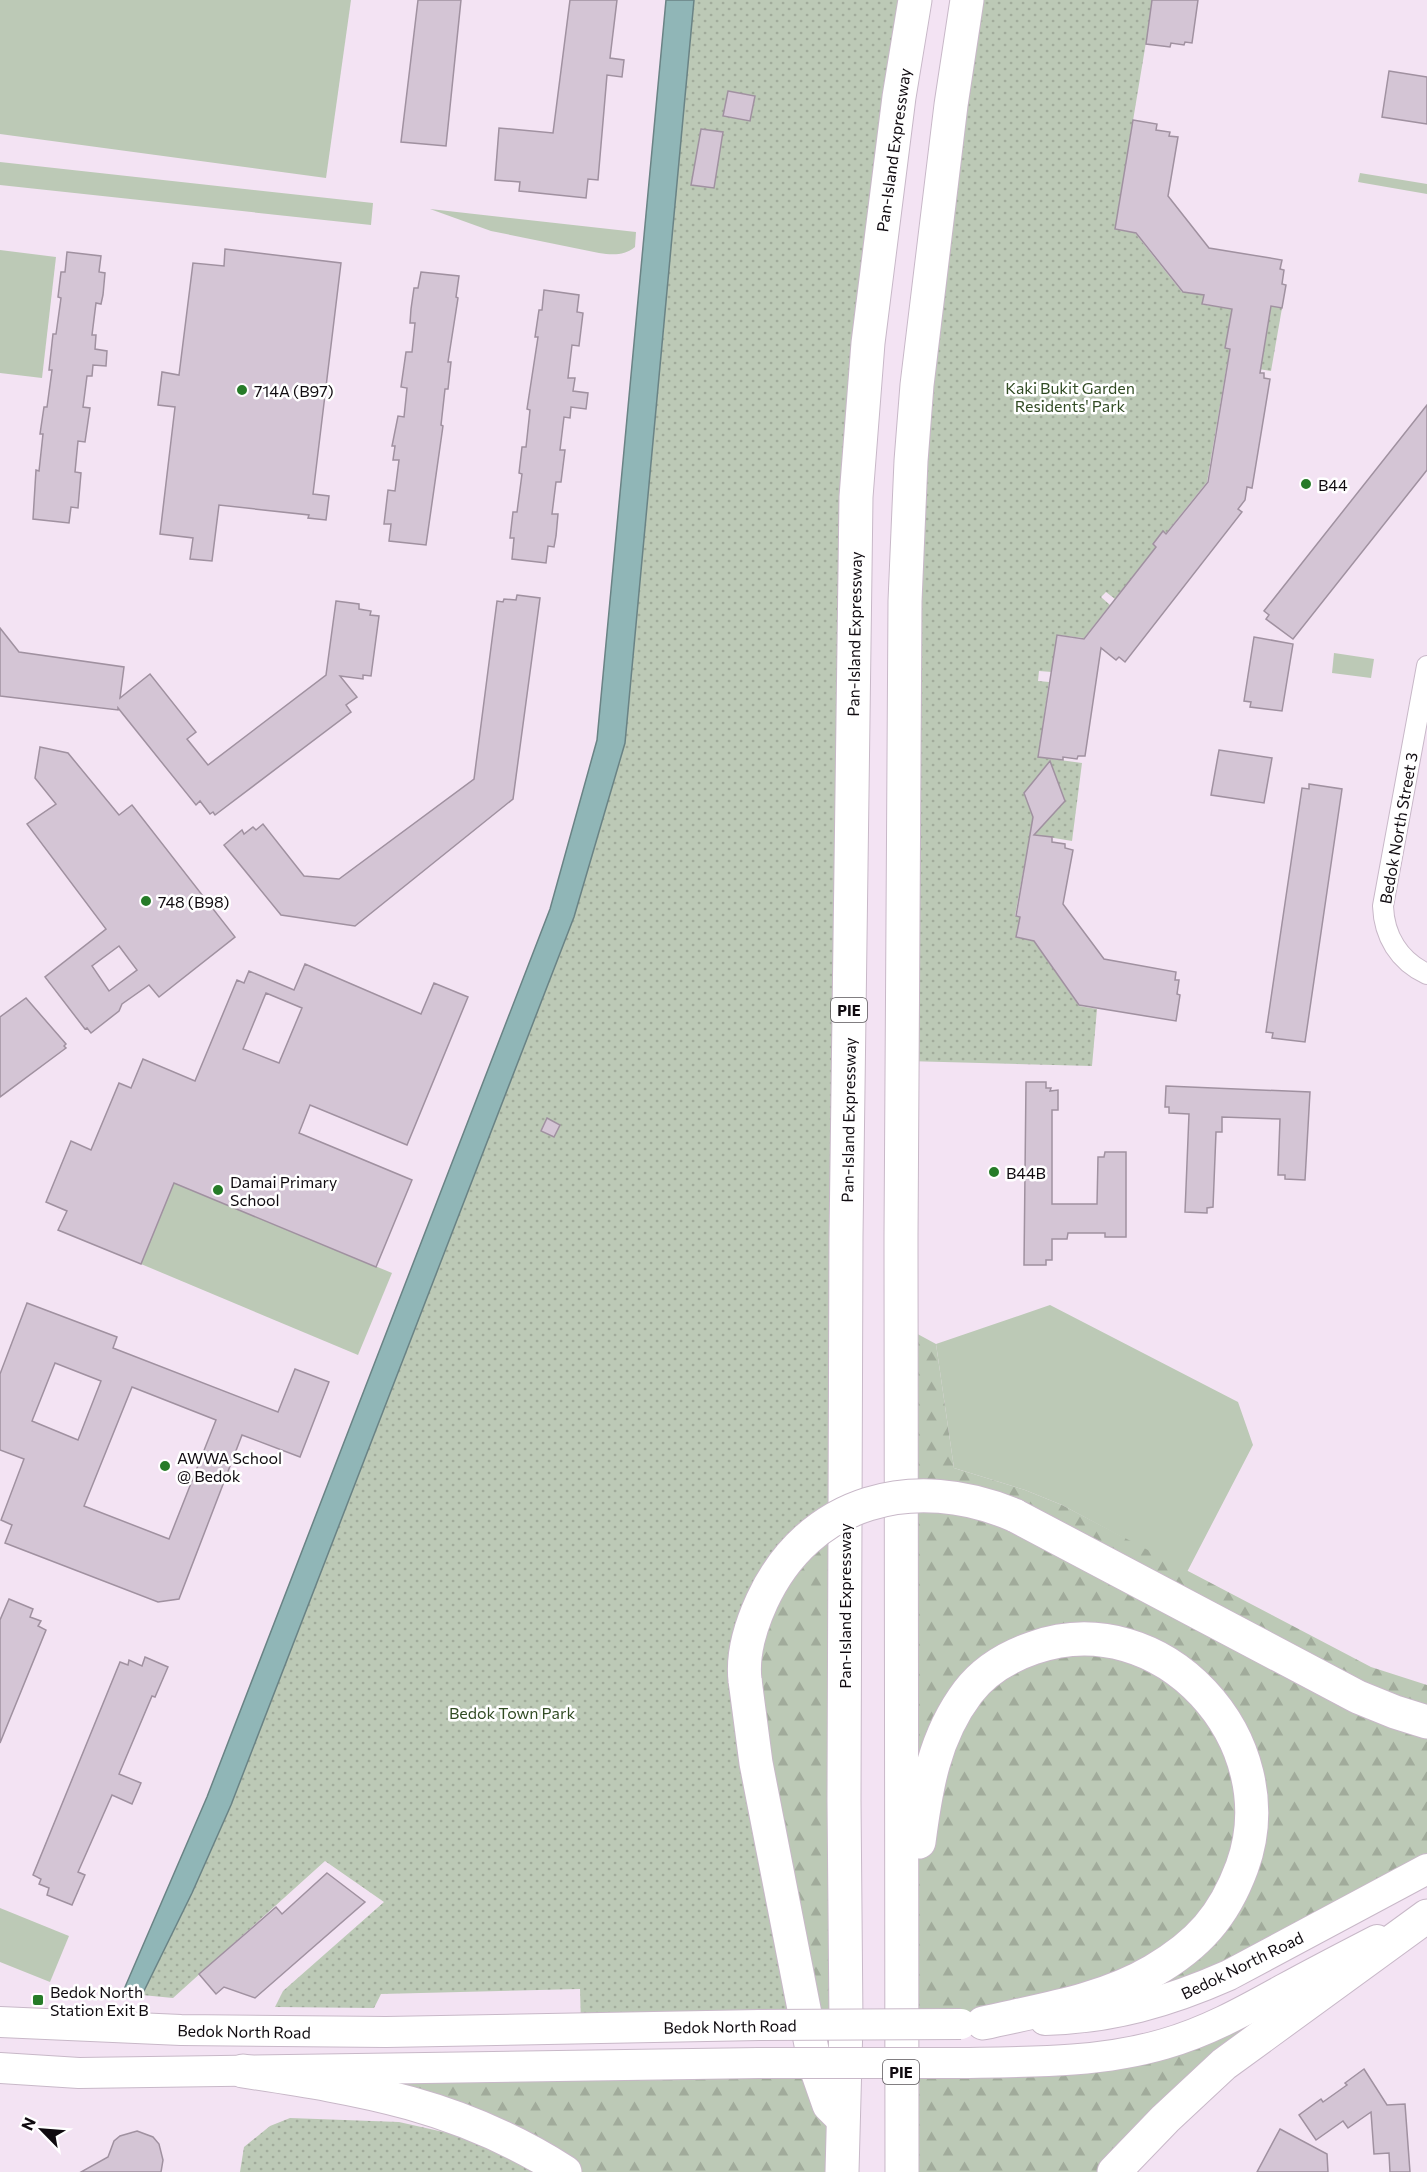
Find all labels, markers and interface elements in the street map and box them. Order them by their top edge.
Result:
street label: Pan-Island Expressway [872,67,914,233]
park label: Kaki Bukit Garden Residents' Park [1005,378,1135,415]
place label: 714A (B97) [254,381,334,400]
marker: 714A (B97) [235,383,249,397]
place label: B44 [1318,475,1348,494]
marker: B44 [1299,477,1313,491]
street label: Pan-Island Expressway [843,551,865,717]
street label: Bedok North Street 3 [1375,751,1421,905]
place label: 748 (B98) [158,892,229,911]
marker: 748 (B98) [139,894,153,908]
road number: PIE [831,998,867,1022]
street label: Pan-Island Expressway [837,1037,859,1203]
place label: B44B [1006,1163,1046,1182]
marker: B44B [987,1165,1001,1179]
place label: Damai Primary School [230,1172,337,1209]
marker: Damai Primary School [211,1183,225,1197]
place label: AWWA School @ Bedok [177,1448,282,1485]
marker: AWWA School @ Bedok [158,1459,172,1473]
street label: Pan-Island Expressway [835,1523,854,1689]
park label: Bedok Town Park [449,1703,575,1722]
street label: Bedok North Road [1178,1927,1306,2003]
place label: Bedok North Station Exit B [50,1982,149,2019]
marker: Bedok North Station Exit B [31,1993,45,2007]
street label: Bedok North Road [663,2015,797,2037]
street label: Bedok North Road [177,2020,311,2042]
road number: PIE [883,2060,919,2084]
north arrow [12,2100,72,2160]
text: N [17,2114,39,2133]

